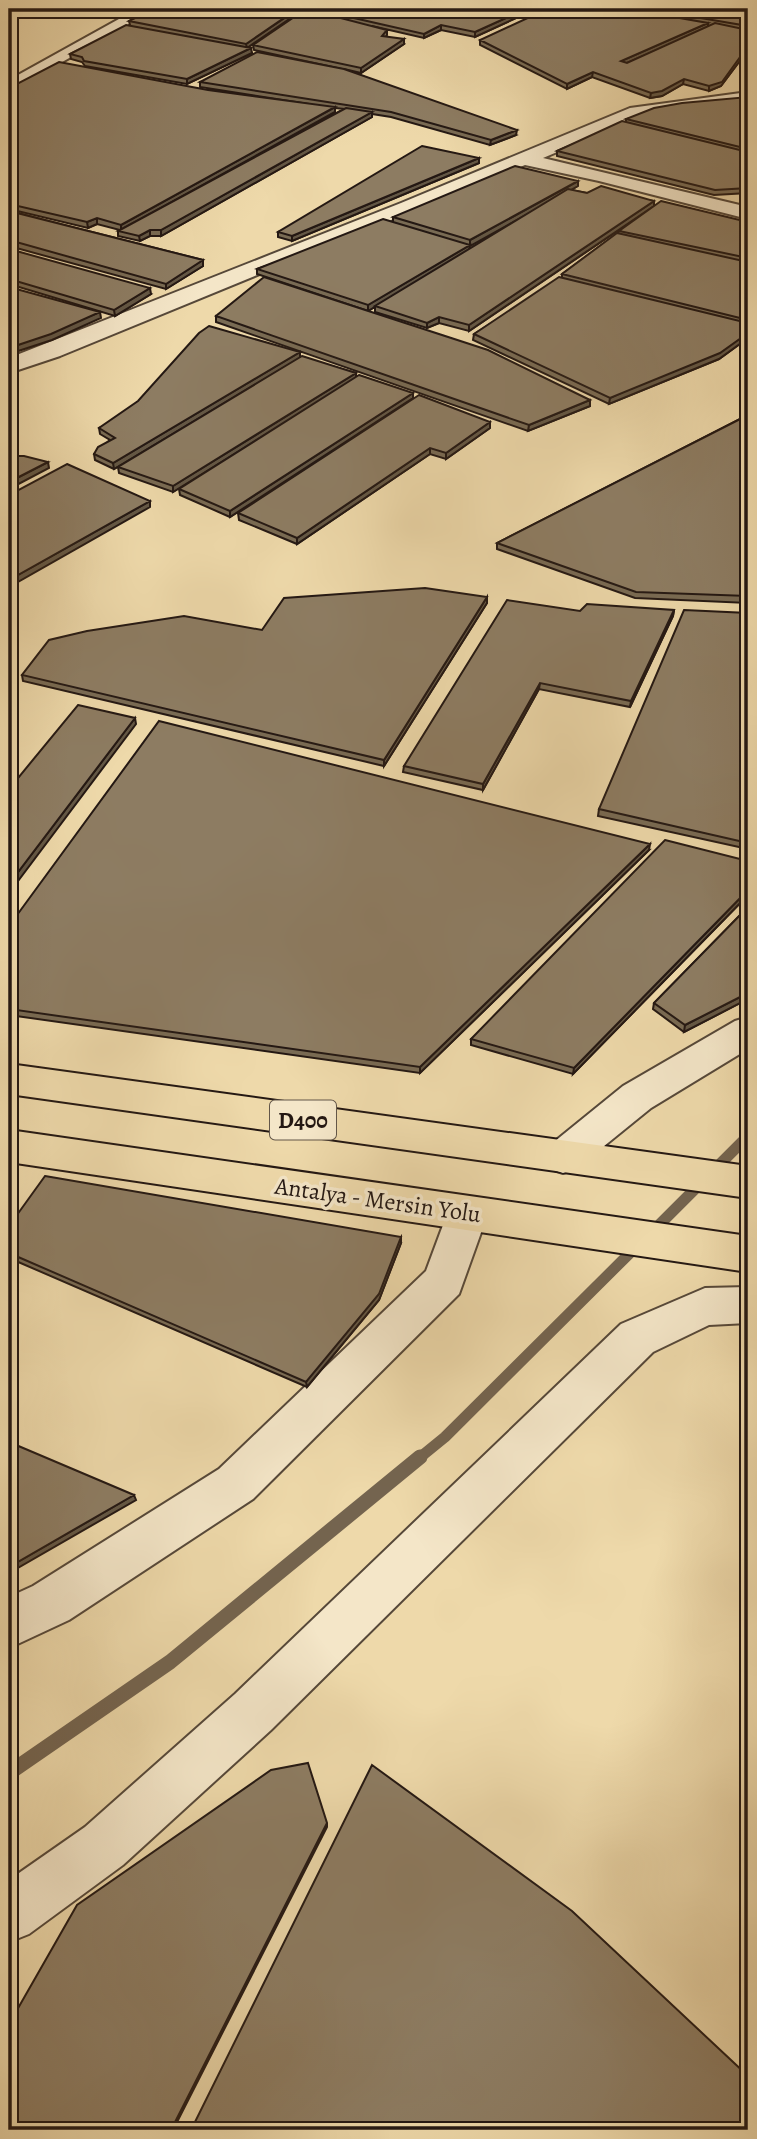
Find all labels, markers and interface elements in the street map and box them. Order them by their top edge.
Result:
road number: D400 [270,1100,336,1140]
street label: Antalya - Mersin Yolu [272,1170,483,1230]

